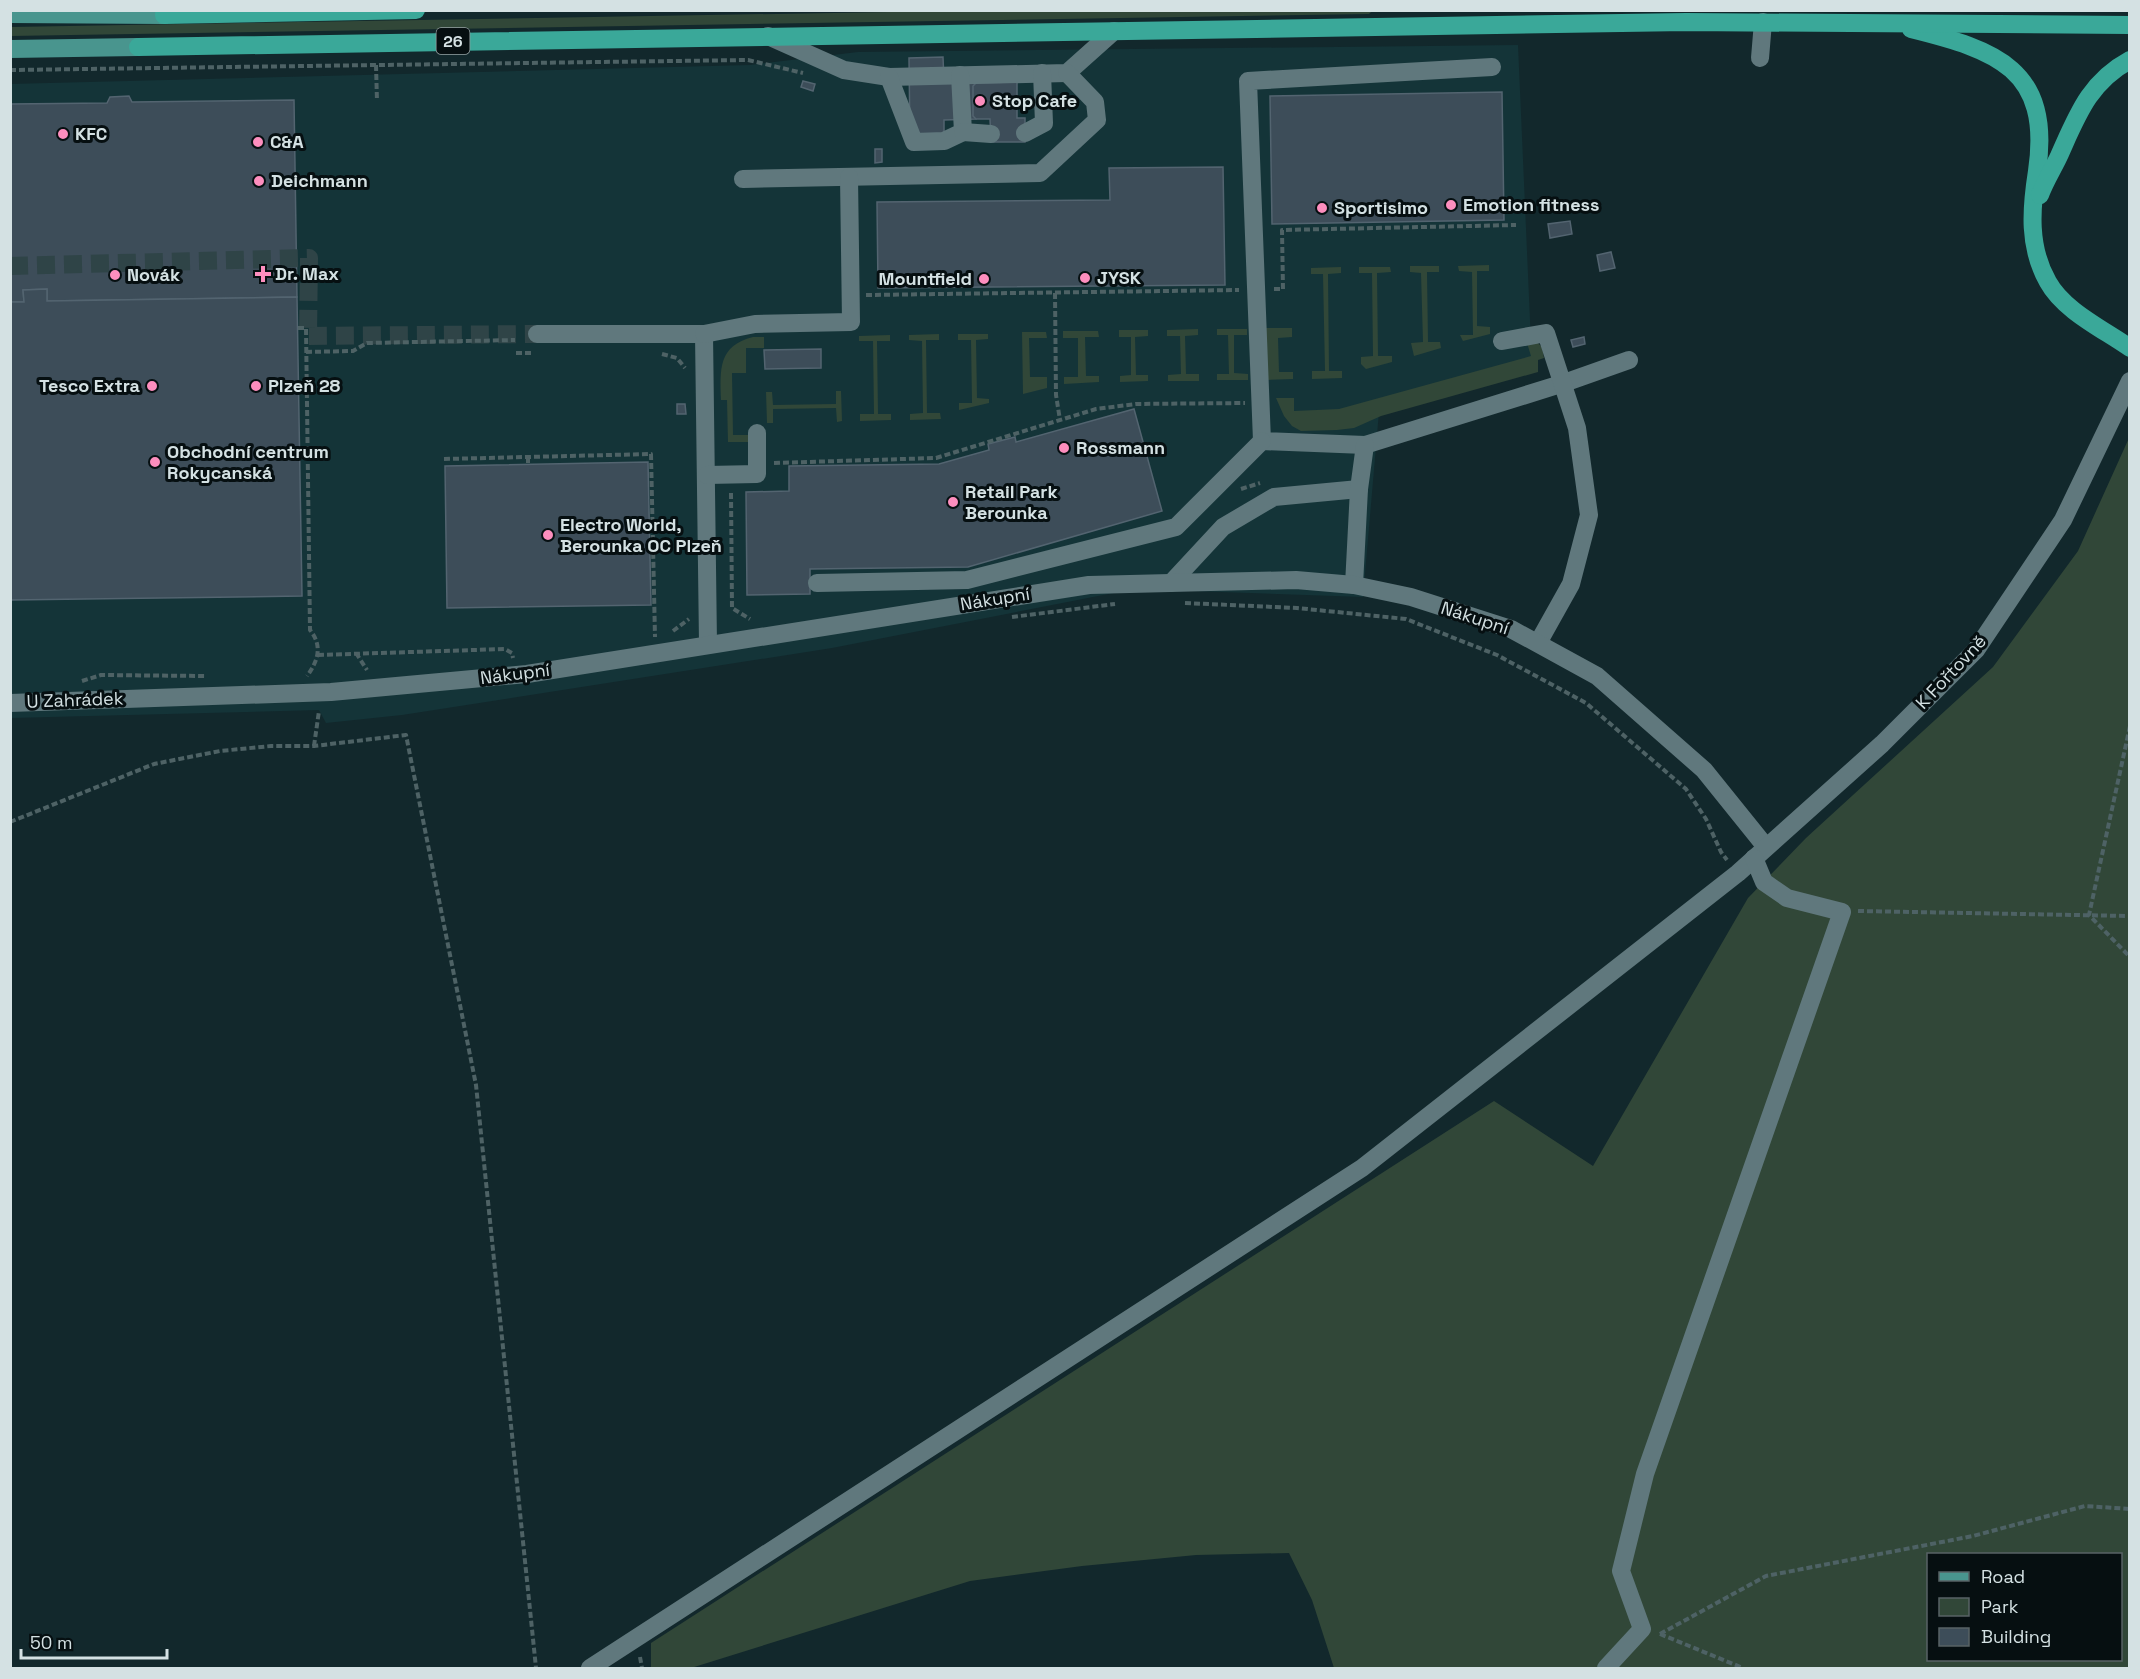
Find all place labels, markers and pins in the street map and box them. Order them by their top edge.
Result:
place label: Stop Cafe [992,89,1077,112]
marker: Stop Cafe [973,94,987,108]
place label: KFC [75,122,107,145]
marker: KFC [56,127,70,141]
place label: C&A [270,130,304,153]
marker: C&A [251,135,265,149]
place label: Deichmann [271,169,368,192]
marker: Deichmann [252,174,266,188]
place label: Emotion fitness [1463,193,1599,216]
place label: Sportisimo [1334,196,1428,219]
marker: Emotion fitness [1444,198,1458,212]
marker: Sportisimo [1315,201,1329,215]
place label: Dr. Max [275,262,339,285]
place label: Novák [127,263,180,286]
place label: JYSK [1097,266,1142,289]
marker: Dr. Max [256,267,270,281]
place label: Mountfield [879,267,972,290]
marker: Novák [108,268,122,282]
marker: JYSK [1078,271,1092,285]
marker: Mountfield [977,272,991,286]
place label: Tesco Extra [39,374,141,397]
place label: Plzeň 28 [268,374,341,397]
marker: Tesco Extra [145,379,159,393]
marker: Plzeň 28 [249,379,263,393]
place label: Rossmann [1076,436,1165,459]
place label: Obchodní centrum Rokycanská [167,440,329,484]
marker: Rossmann [1057,441,1071,455]
marker: Obchodní centrum Rokycanská [148,455,162,469]
place label: Retail Park Berounka [965,480,1058,524]
marker: Retail Park Berounka [946,495,960,509]
place label: Electro World, Berounka OC Plzeň [560,513,722,557]
marker: Electro World, Berounka OC Plzeň [541,528,555,542]

